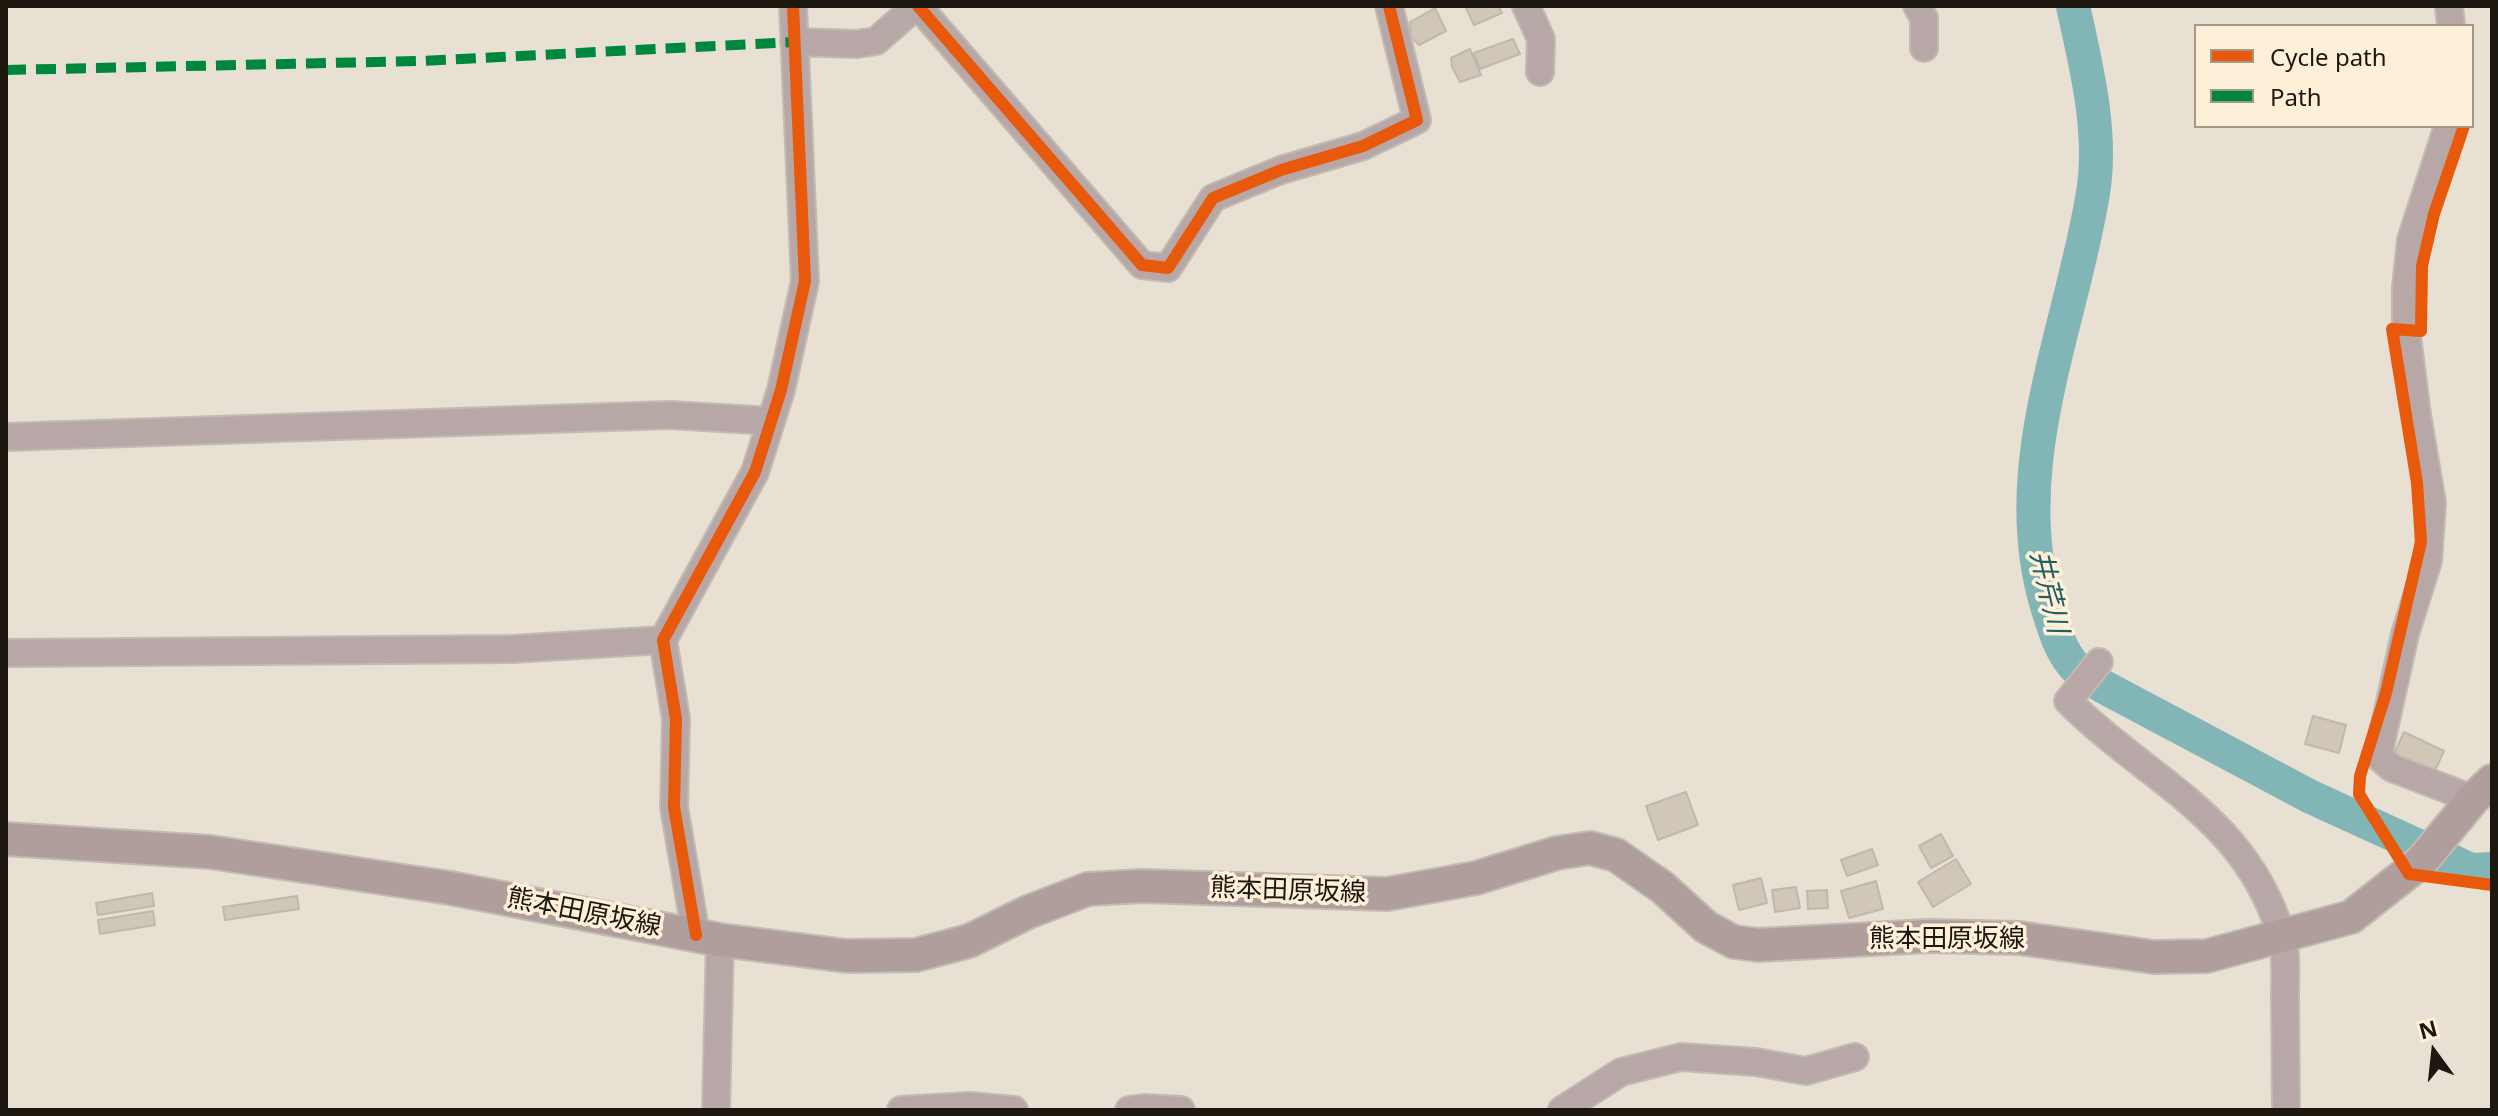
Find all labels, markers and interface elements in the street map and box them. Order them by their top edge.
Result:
legend [2194,24,2474,128]
text: Cycle path [2270,40,2387,73]
text: Path [2270,80,2321,113]
water label: 井芹川 [2022,547,2074,637]
street label: 熊本田原坂線 [1210,873,1366,909]
street label: 熊本田原坂線 [504,883,664,943]
street label: 熊本田原坂線 [1869,924,2025,956]
north arrow [2394,1012,2474,1092]
text: N [2415,1012,2440,1046]

